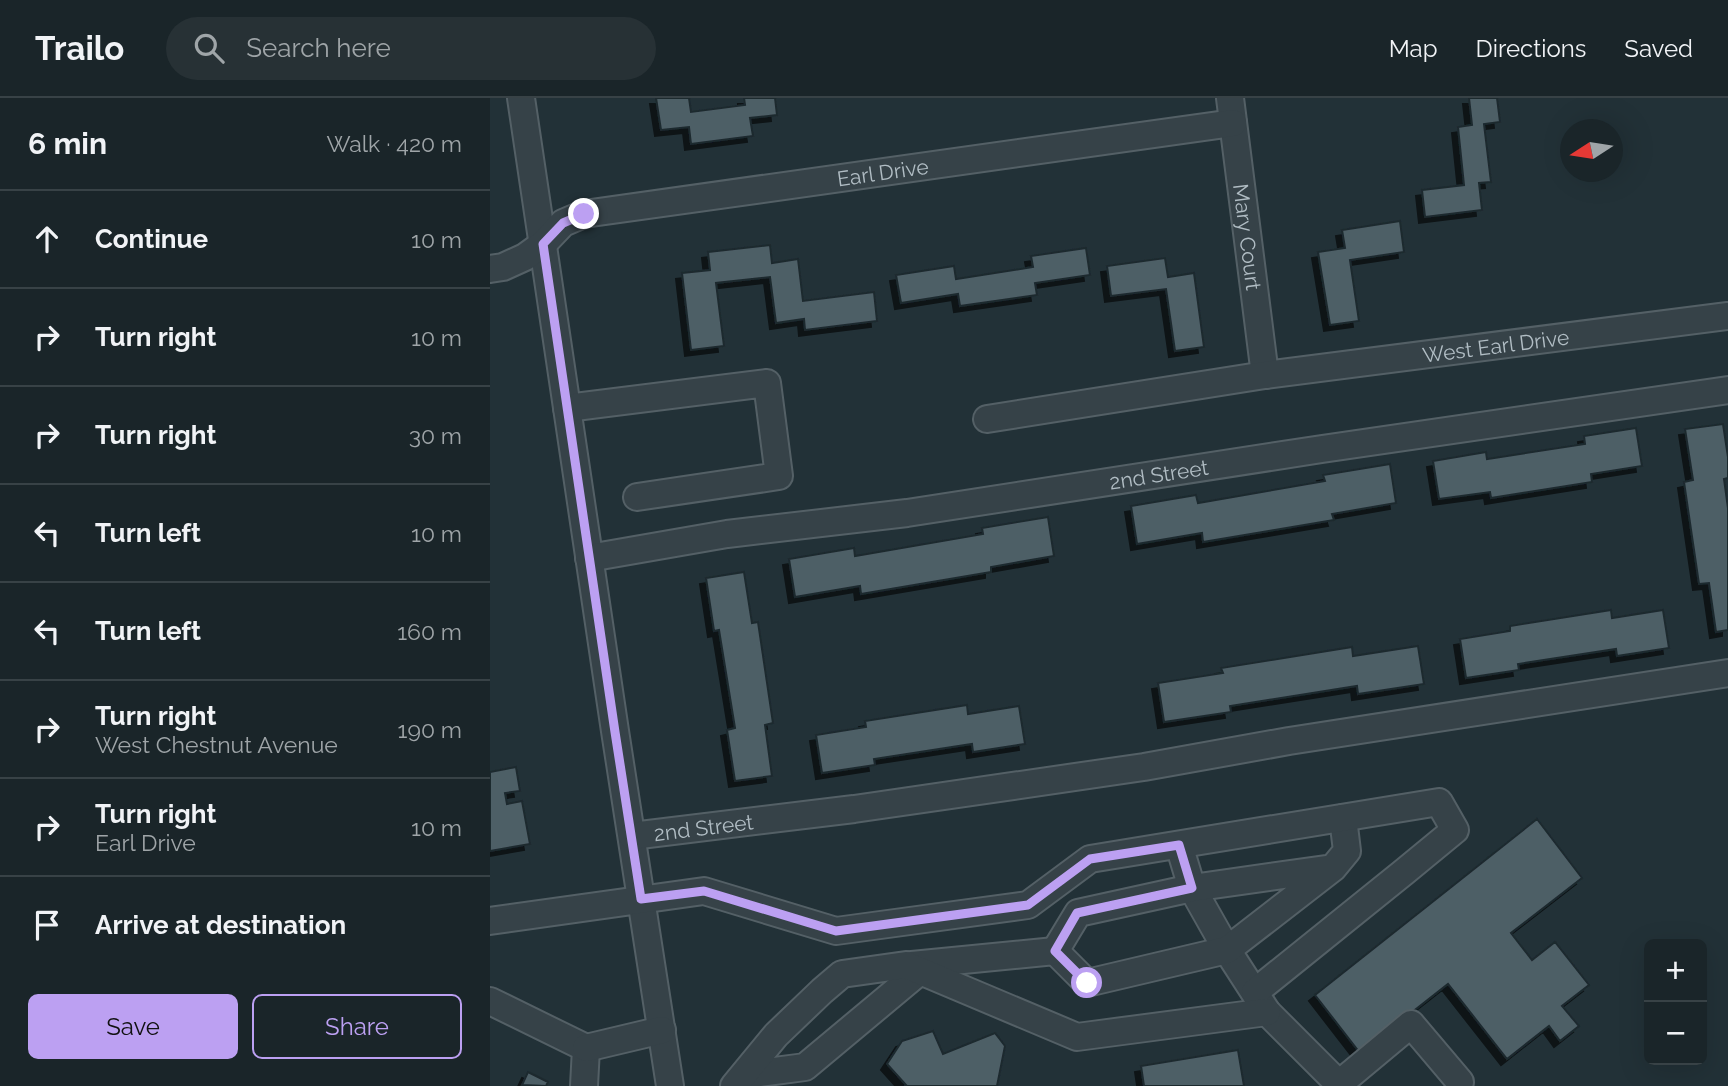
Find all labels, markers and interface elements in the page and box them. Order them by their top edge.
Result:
search box [166,17,656,80]
text: Trailo [35,29,124,68]
icon: search [190,29,228,67]
text: Search here [246,33,391,63]
text: Map [1389,34,1438,63]
text: Directions [1476,34,1586,63]
text: Saved [1624,34,1693,63]
north arrow [1560,119,1623,182]
text: 6 min [28,126,107,161]
text: Walk · 420 m [326,130,462,157]
street label: Earl Drive [835,153,930,191]
street label: Mary Court [1228,182,1267,292]
route end [568,198,599,229]
icon: ahead [28,220,66,258]
text: Continue [95,224,208,254]
text: 10 m [411,226,462,253]
icon: right [28,318,66,356]
text: Turn right [95,322,216,352]
text: 10 m [411,324,462,351]
street label: West Earl Drive [1421,324,1570,367]
icon: right [28,416,66,454]
text: Turn right [95,420,216,450]
text: 30 m [409,422,462,449]
street label: 2nd Street [1107,454,1210,494]
icon: left [28,514,66,552]
text: Turn left [95,518,201,548]
text: 10 m [411,520,462,547]
icon: left [28,612,66,650]
text: Turn left [95,616,201,646]
text: 160 m [397,618,462,645]
text: Turn right [95,701,216,731]
icon: right [28,710,66,748]
text: 190 m [398,716,462,743]
text: West Chestnut Avenue [95,731,338,758]
text: Turn right [95,799,216,829]
icon: right [28,808,66,846]
street label: 2nd Street [652,809,755,846]
text: 10 m [411,814,462,841]
text: Earl Drive [95,829,196,856]
icon: arrive [28,906,66,944]
text: Arrive at destination [95,910,346,940]
map controls [1644,939,1707,1065]
button: + [1644,939,1707,1002]
route start [1071,967,1102,998]
button: Save [28,994,238,1059]
button: Share [252,994,462,1059]
button: − [1644,1002,1707,1065]

